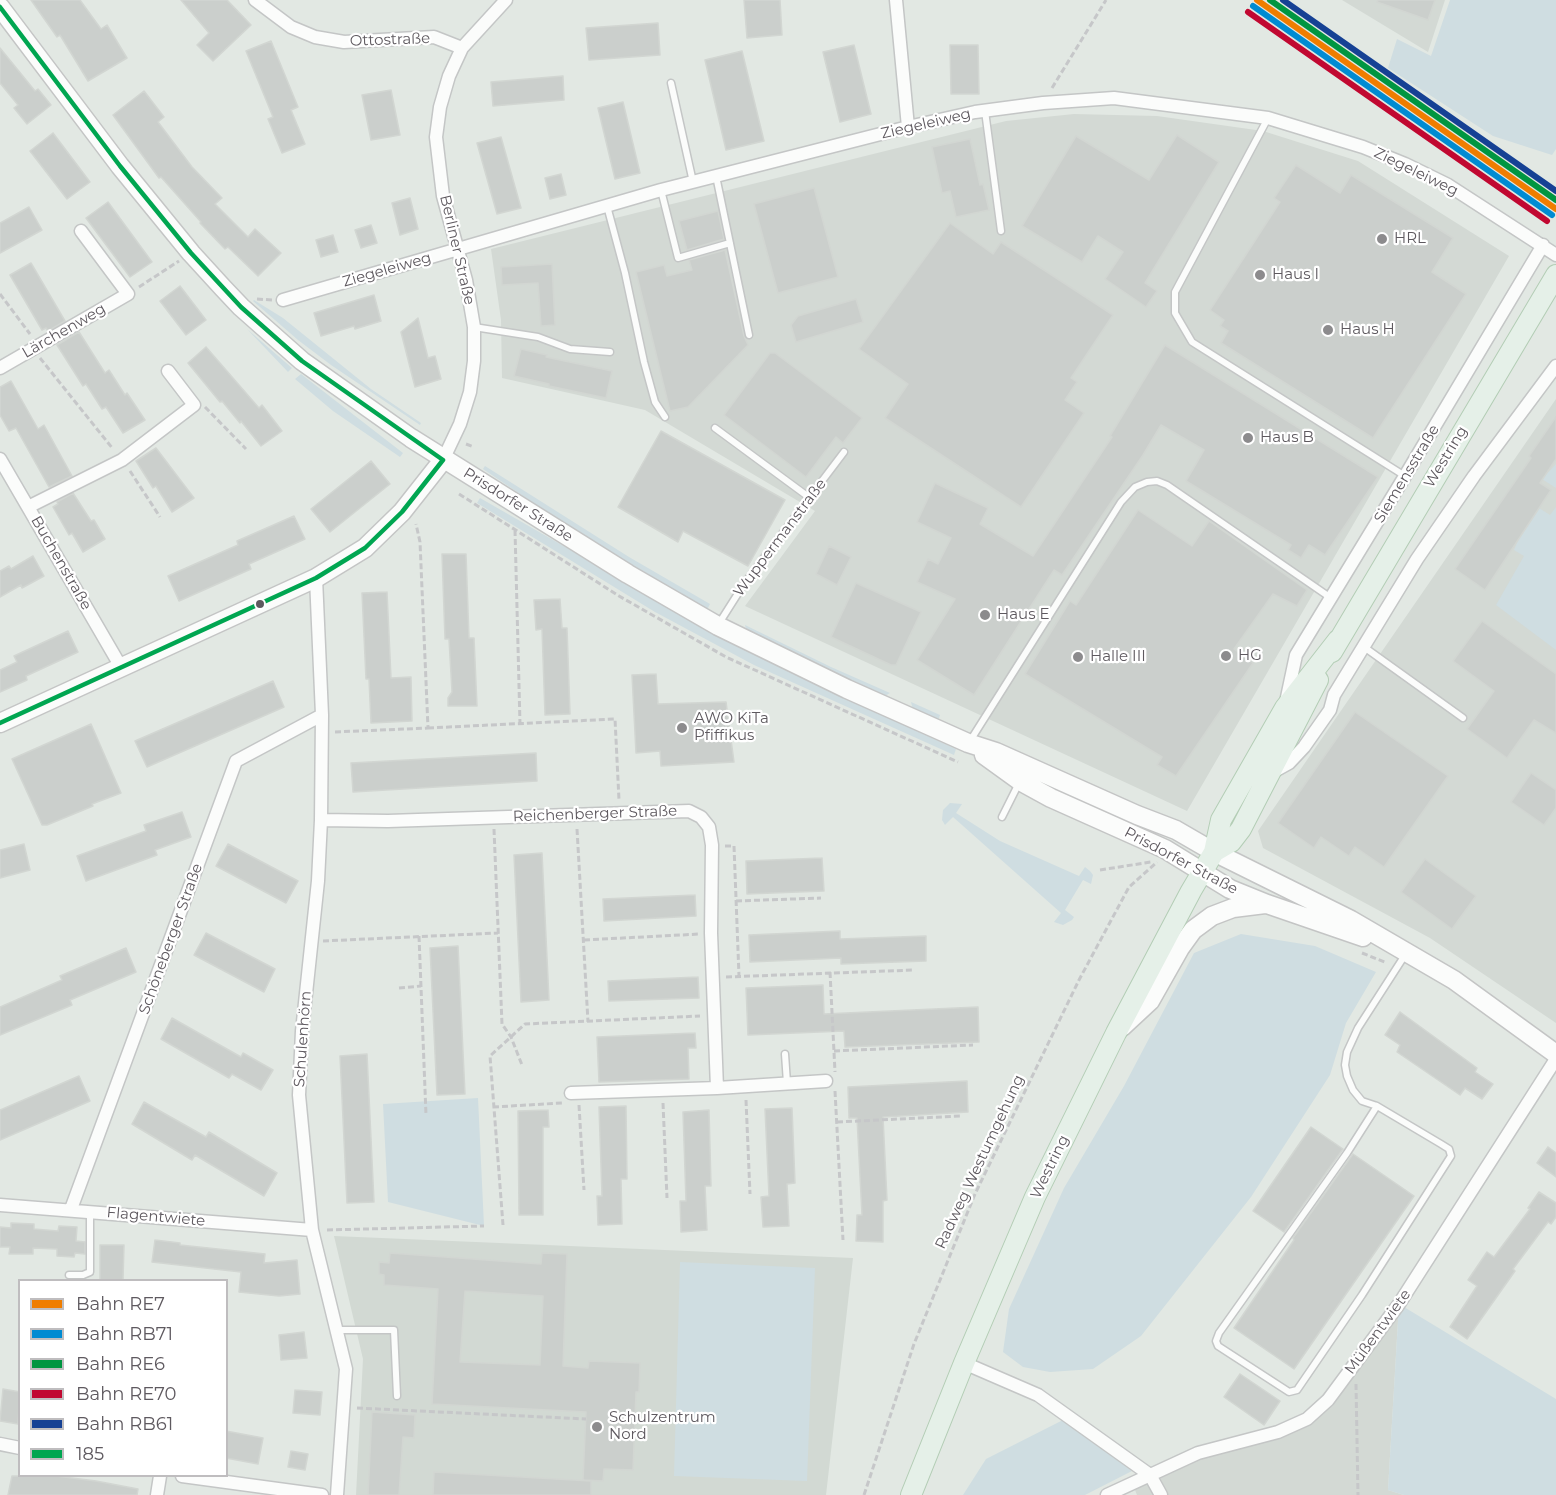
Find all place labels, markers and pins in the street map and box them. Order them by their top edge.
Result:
place label: HRL [1394,230,1426,248]
marker: HRL [1375,232,1389,246]
place label: Haus I [1272,266,1319,284]
marker: Haus I [1253,268,1267,282]
place label: Haus H [1340,321,1395,339]
marker: Haus H [1321,323,1335,337]
place label: Haus B [1260,429,1314,447]
marker: Haus B [1241,431,1255,445]
unlabelled marker [254,598,266,610]
place label: Haus E [997,606,1049,624]
marker: Haus E [978,608,992,622]
place label: HG [1238,647,1262,665]
place label: Halle III [1090,648,1146,666]
marker: HG [1219,649,1233,663]
marker: Halle III [1071,650,1085,664]
place label: AWO KiTa Pfiffikus [694,710,769,745]
marker: AWO KiTa Pfiffikus [675,721,689,735]
place label: Schulzentrum Nord [609,1409,716,1444]
marker: Schulzentrum Nord [590,1420,604,1434]

